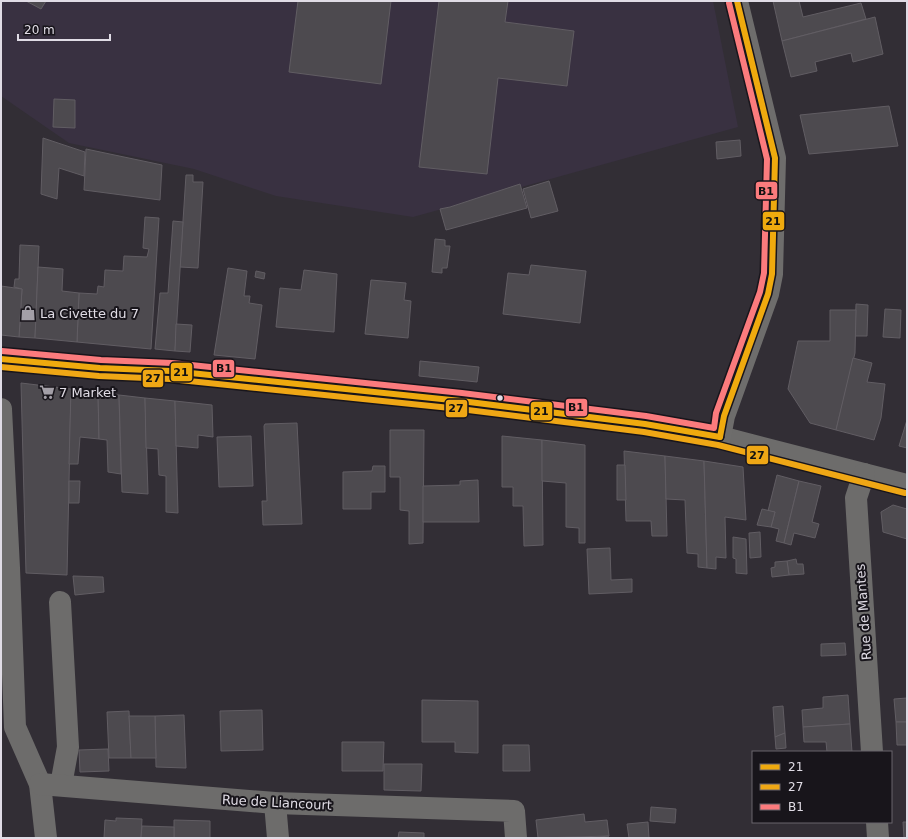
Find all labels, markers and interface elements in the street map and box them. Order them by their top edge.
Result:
scale bar [18,16,110,42]
text: 20 m [24,23,55,37]
line badge: B1 [755,181,778,200]
text: B1 [758,185,774,198]
line badge: 21 [762,211,785,231]
text: 21 [765,215,781,228]
shop icon: La Civette du 7 [19,304,37,322]
place label: La Civette du 7 [40,306,139,321]
line badge: B1 [212,359,235,378]
line badge: 21 [170,362,193,382]
text: B1 [216,362,232,375]
text: 21 [173,366,189,379]
line badge: 27 [142,369,164,388]
text: 27 [145,372,161,385]
supermarket icon: 7 Market [38,383,56,401]
place label: 7 Market [59,385,116,400]
unlabelled marker [495,393,505,403]
line badge: B1 [565,398,588,417]
line badge: 27 [445,399,468,418]
line badge: 21 [530,401,553,421]
text: B1 [568,401,584,414]
text: 27 [448,402,464,415]
text: 21 [533,405,549,418]
line badge: 27 [746,445,769,465]
text: 27 [749,449,765,462]
street label: Rue de Mantes [853,563,874,661]
legend [752,751,892,823]
text: 21 [788,760,803,774]
text: 27 [788,780,803,794]
street label: Rue de Liancourt [222,792,332,813]
text: B1 [788,800,804,814]

